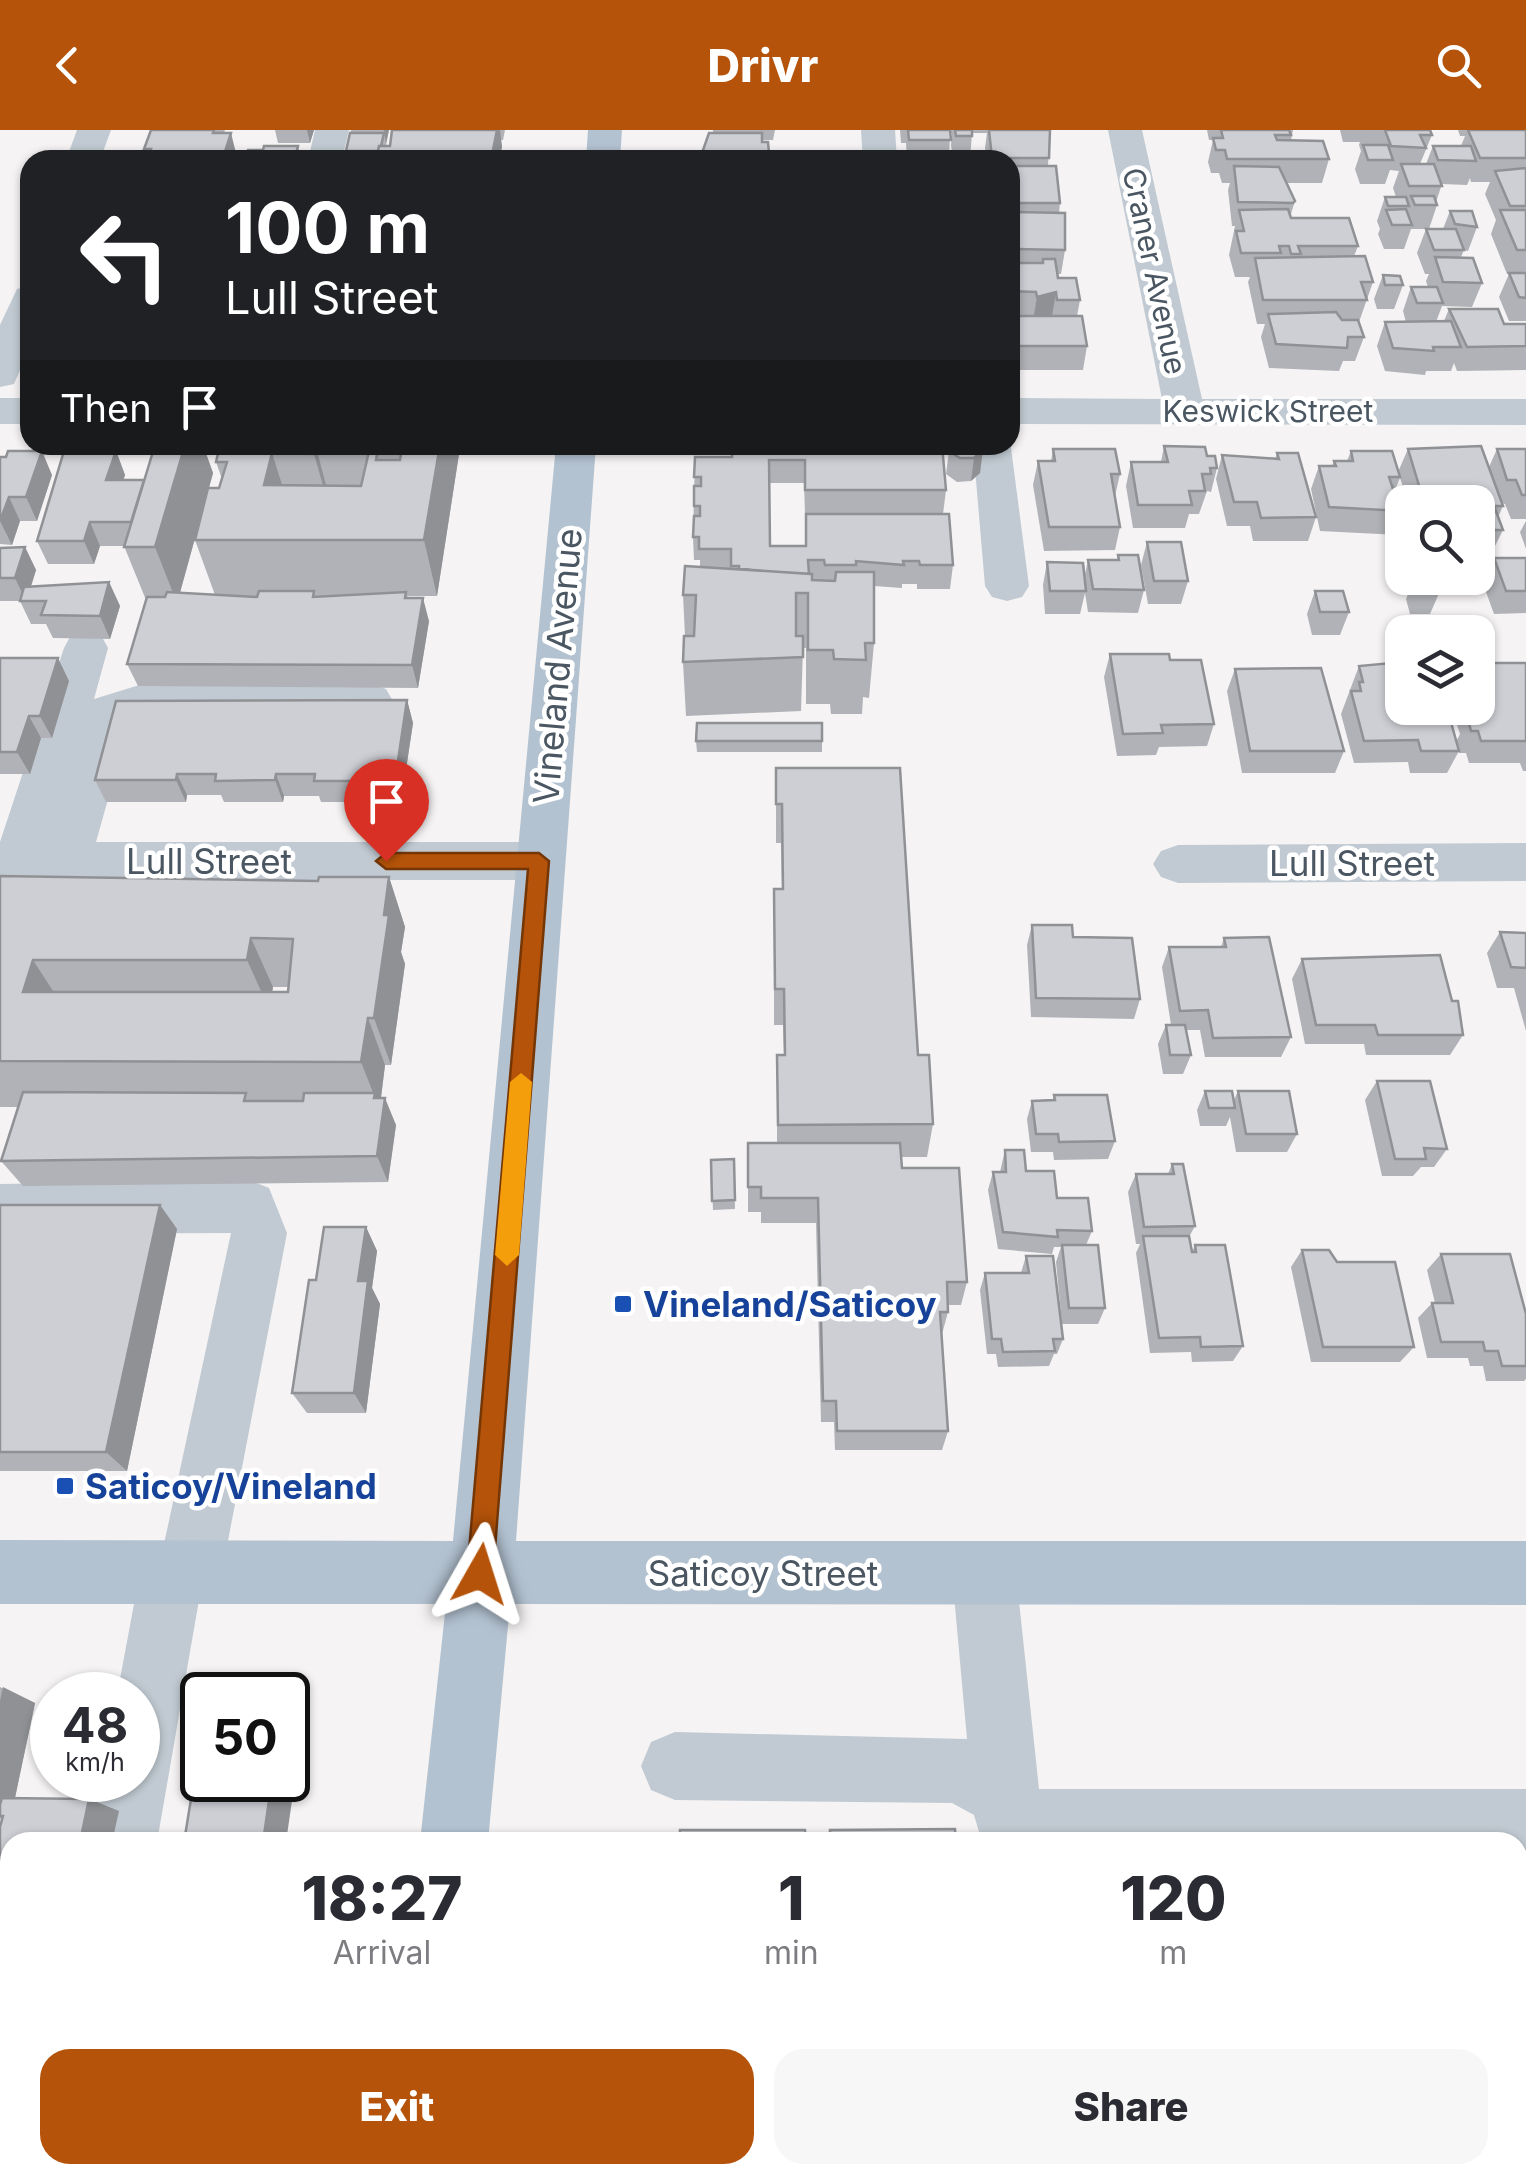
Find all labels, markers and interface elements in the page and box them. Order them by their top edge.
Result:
icon: back [40,38,95,93]
text: Drivr [708,38,818,93]
icon: search [1431,38,1486,93]
street label: Craner Avenue [1116,164,1194,378]
text: 100 m [225,185,430,270]
icon: left [60,190,190,320]
text: Lull Street [225,270,439,325]
icon: arrive [172,380,227,435]
text: Then [60,385,152,431]
street label: Keswick Street [1163,393,1374,429]
map controls [1385,485,1495,725]
button: search [1385,485,1495,595]
street label: Vineland Avenue [524,526,590,806]
button: layers [1385,615,1495,725]
pin [344,759,429,862]
icon: arrive [359,774,414,829]
street label: Lull Street [126,840,292,882]
street label: Lull Street [1269,842,1435,884]
place label: Vineland/Saticoy [643,1283,937,1325]
marker: Vineland/Saticoy [612,1293,634,1315]
place label: Saticoy/Vineland [85,1465,377,1507]
marker: Saticoy/Vineland [54,1475,76,1497]
position arrow [428,1522,532,1626]
street label: Saticoy Street [648,1552,878,1594]
speed limit sign: 50 [180,1672,310,1802]
text: 48 [62,1695,128,1755]
text: km/h [65,1747,125,1777]
text: 18:27 [302,1862,463,1934]
text: 1 [778,1862,805,1934]
text: 120 [1120,1862,1226,1934]
text: Arrival [333,1933,431,1972]
text: min [764,1933,819,1972]
text: m [1159,1933,1187,1972]
button: Exit [40,2049,754,2164]
button: Share [774,2049,1488,2164]

